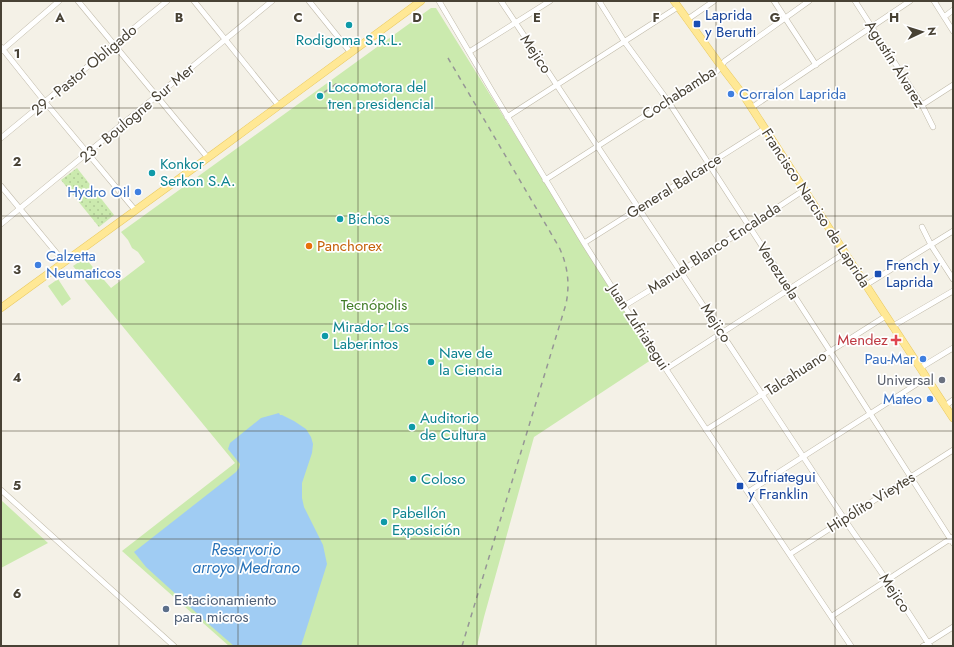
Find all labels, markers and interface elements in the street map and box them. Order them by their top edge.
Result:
place label: Laprida y Berutti [705,4,756,43]
text: A [54,8,65,27]
text: B [175,8,184,27]
text: C [293,8,303,27]
text: D [412,8,422,27]
text: E [533,8,541,27]
text: F [652,8,660,27]
text: G [770,8,781,27]
text: H [889,8,899,27]
north arrow [902,12,942,52]
street label: Agustín Álvarez [860,16,931,112]
street label: 29 - Pastor Obligado [26,19,142,121]
marker: Laprida y Berutti [692,19,702,29]
marker: Rodigoma S.R.L. [344,20,354,30]
text: N [924,26,940,36]
place label: Rodigoma S.R.L. [296,29,402,51]
street label: Mejico [515,30,557,78]
text: 1 [14,44,20,63]
street label: 23 - Boulogne Sur Mer [75,58,200,168]
street label: Cochabamba [638,61,720,125]
place label: Locomotora del tren presidencial [328,76,434,115]
place label: Corralon Laprida [739,83,846,105]
marker: Corralon Laprida [726,89,736,99]
marker: Locomotora del tren presidencial [315,91,325,101]
street label: Francisco Narciso de Laprida [756,124,876,292]
street label: General Balcarce [622,148,726,224]
text: 2 [13,152,21,171]
place label: Konkor Serkon S.A. [160,153,236,192]
marker: Konkor Serkon S.A. [147,168,157,178]
place label: Hydro Oil [67,181,130,203]
marker: Hydro Oil [133,187,143,197]
street label: Manuel Blanco Encalada [643,197,785,299]
place label: Bichos [348,208,390,230]
marker: Bichos [335,214,345,224]
place label: Panchorex [317,235,383,257]
street label: Venezuela [751,238,805,304]
marker: Panchorex [304,241,314,251]
place label: Calzetta Neumaticos [46,245,121,284]
place label: French y Laprida [886,254,940,293]
text: 3 [13,260,21,279]
marker: Calzetta Neumaticos [33,260,43,270]
marker: French y Laprida [873,269,883,279]
street label: Juan Zufriategui [602,278,675,374]
park label: Tecnópolis [341,294,407,316]
street label: Mejico [695,299,737,347]
place label: Mirador Los Laberintos [333,316,409,355]
place label: Mendez [837,329,888,351]
marker: Mirador Los Laberintos [320,331,330,341]
marker: Mendez [891,335,901,345]
place label: Nave de la Ciencia [439,342,502,381]
street label: Talcahuano [761,345,831,401]
place label: Pau-Mar [864,348,916,370]
marker: Pau-Mar [918,354,928,364]
marker: Nave de la Ciencia [426,357,436,367]
text: 4 [12,368,22,387]
place label: Universal [877,369,934,391]
marker: Universal [937,375,947,385]
place label: Mateo [883,388,922,410]
marker: Mateo [925,394,935,404]
place label: Auditorio de Cultura [420,407,486,446]
marker: Auditorio de Cultura [407,422,417,432]
place label: Zufriategui y Franklin [748,466,816,505]
street label: Hipólito Vieytes [823,466,919,538]
place label: Coloso [421,468,465,490]
marker: Coloso [408,474,418,484]
text: 5 [13,476,21,495]
marker: Zufriategui y Franklin [735,481,745,491]
place label: Pabellón Exposición [392,502,460,541]
marker: Pabellón Exposición [379,517,389,527]
water label: Reservorio arroyo Medrano [192,538,300,579]
street label: Mejico [874,569,916,617]
text: 6 [13,584,22,603]
place label: Estacionamiento para micros [174,589,276,628]
marker: Estacionamiento para micros [161,604,171,614]

